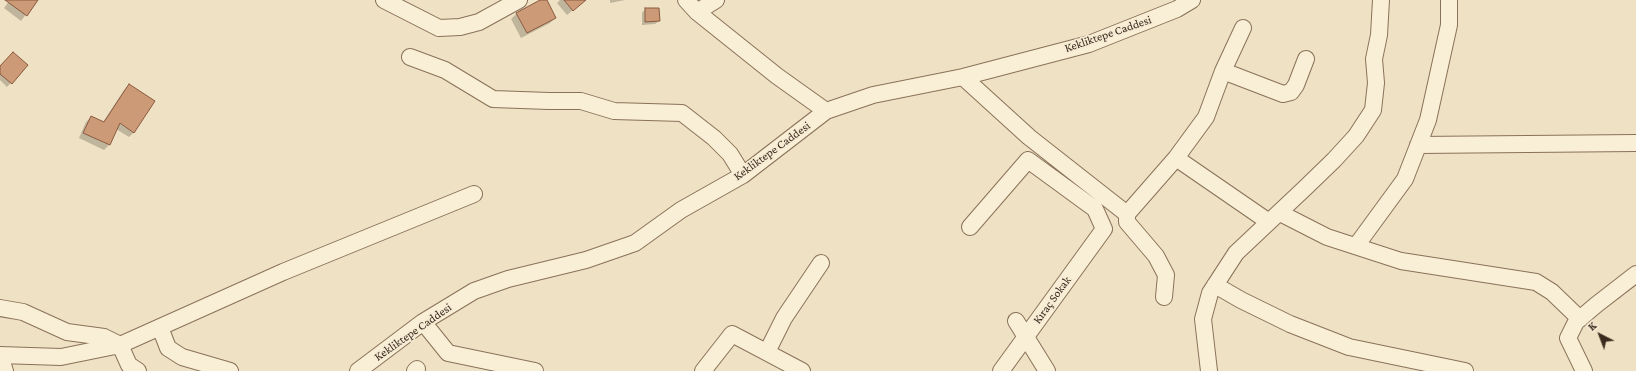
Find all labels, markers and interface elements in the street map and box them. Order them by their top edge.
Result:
street label: Kekliktepe Caddesi [1063,12,1153,56]
street label: Kekliktepe Caddesi [731,118,813,184]
street label: Kıraç Sokak [1030,273,1074,327]
street label: Kekliktepe Caddesi [372,300,454,364]
north arrow [1580,315,1620,355]
text: K [1585,319,1599,333]

